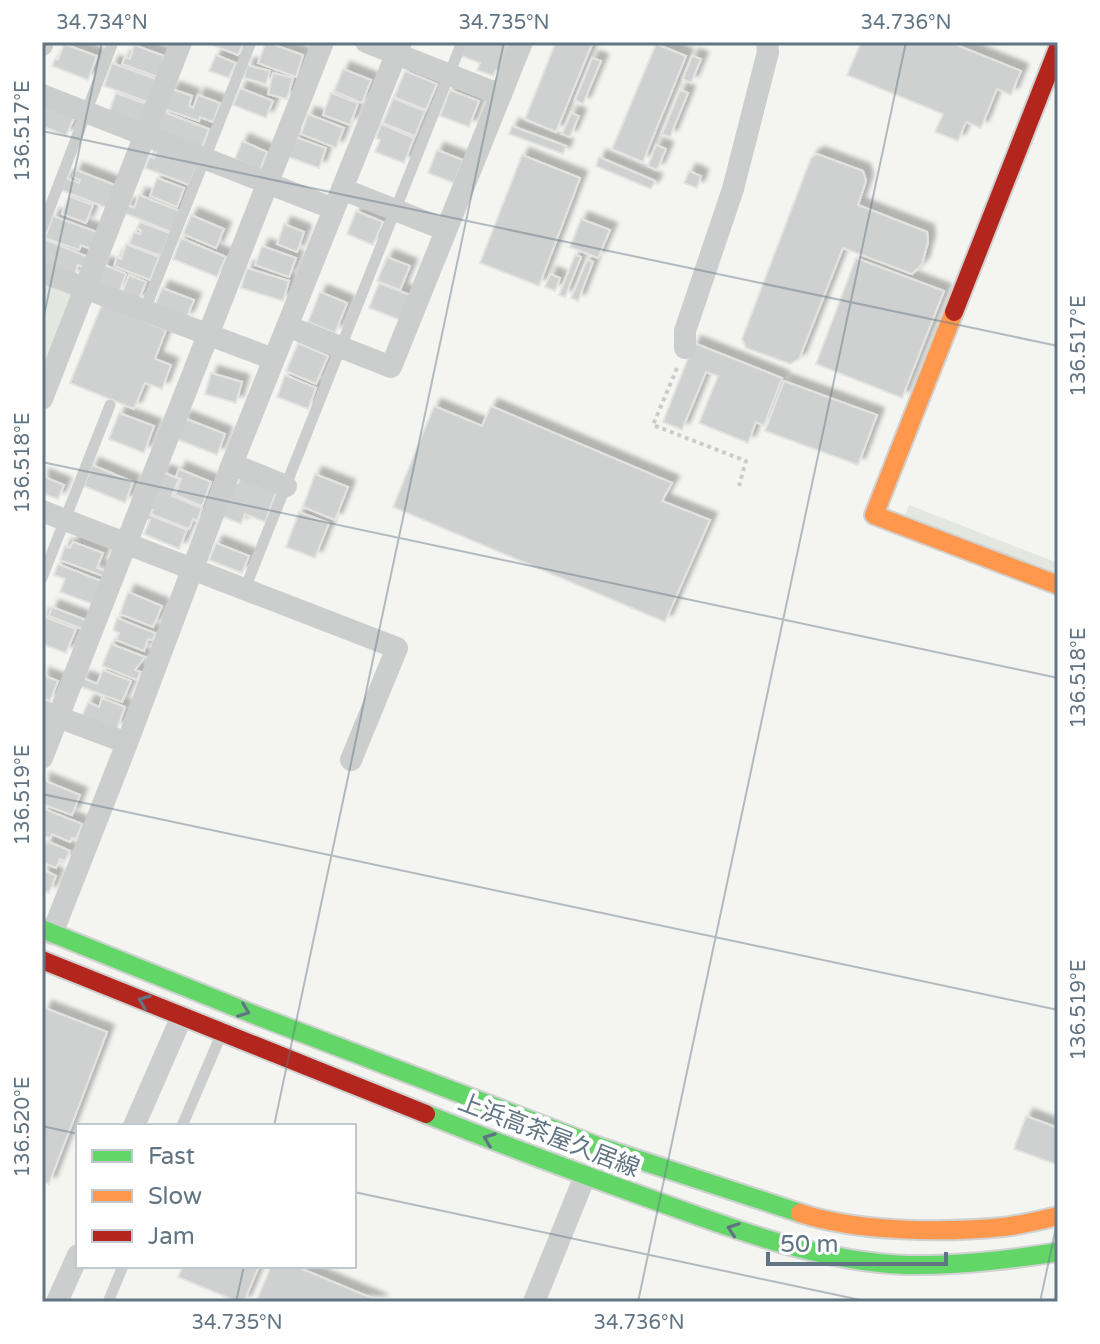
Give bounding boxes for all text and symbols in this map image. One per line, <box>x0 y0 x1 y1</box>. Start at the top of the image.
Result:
text: 34.734°N <box>56 11 148 35</box>
text: 34.735°N <box>458 11 550 35</box>
text: 34.736°N <box>860 11 952 35</box>
text: 136.517°E <box>11 80 35 182</box>
text: 136.517°E <box>1067 295 1091 397</box>
text: 136.518°E <box>11 413 35 513</box>
text: 136.518°E <box>1067 628 1091 728</box>
text: 136.519°E <box>11 745 35 845</box>
text: 136.519°E <box>1067 960 1091 1060</box>
one-way arrow <box>138 994 152 1011</box>
one-way arrow <box>236 1001 250 1018</box>
text: 136.520°E <box>11 1077 35 1177</box>
street label: 上浜高茶屋久居線 <box>454 1088 644 1183</box>
legend <box>76 1124 356 1268</box>
one-way arrow <box>483 1132 497 1149</box>
text: Fast <box>148 1142 195 1171</box>
text: Slow <box>148 1182 202 1211</box>
scale bar <box>768 1216 946 1266</box>
text: Jam <box>148 1222 195 1251</box>
one-way arrow <box>727 1223 741 1239</box>
text: 50 m <box>780 1230 838 1259</box>
text: 34.735°N <box>191 1311 283 1335</box>
text: 34.736°N <box>593 1311 685 1335</box>

